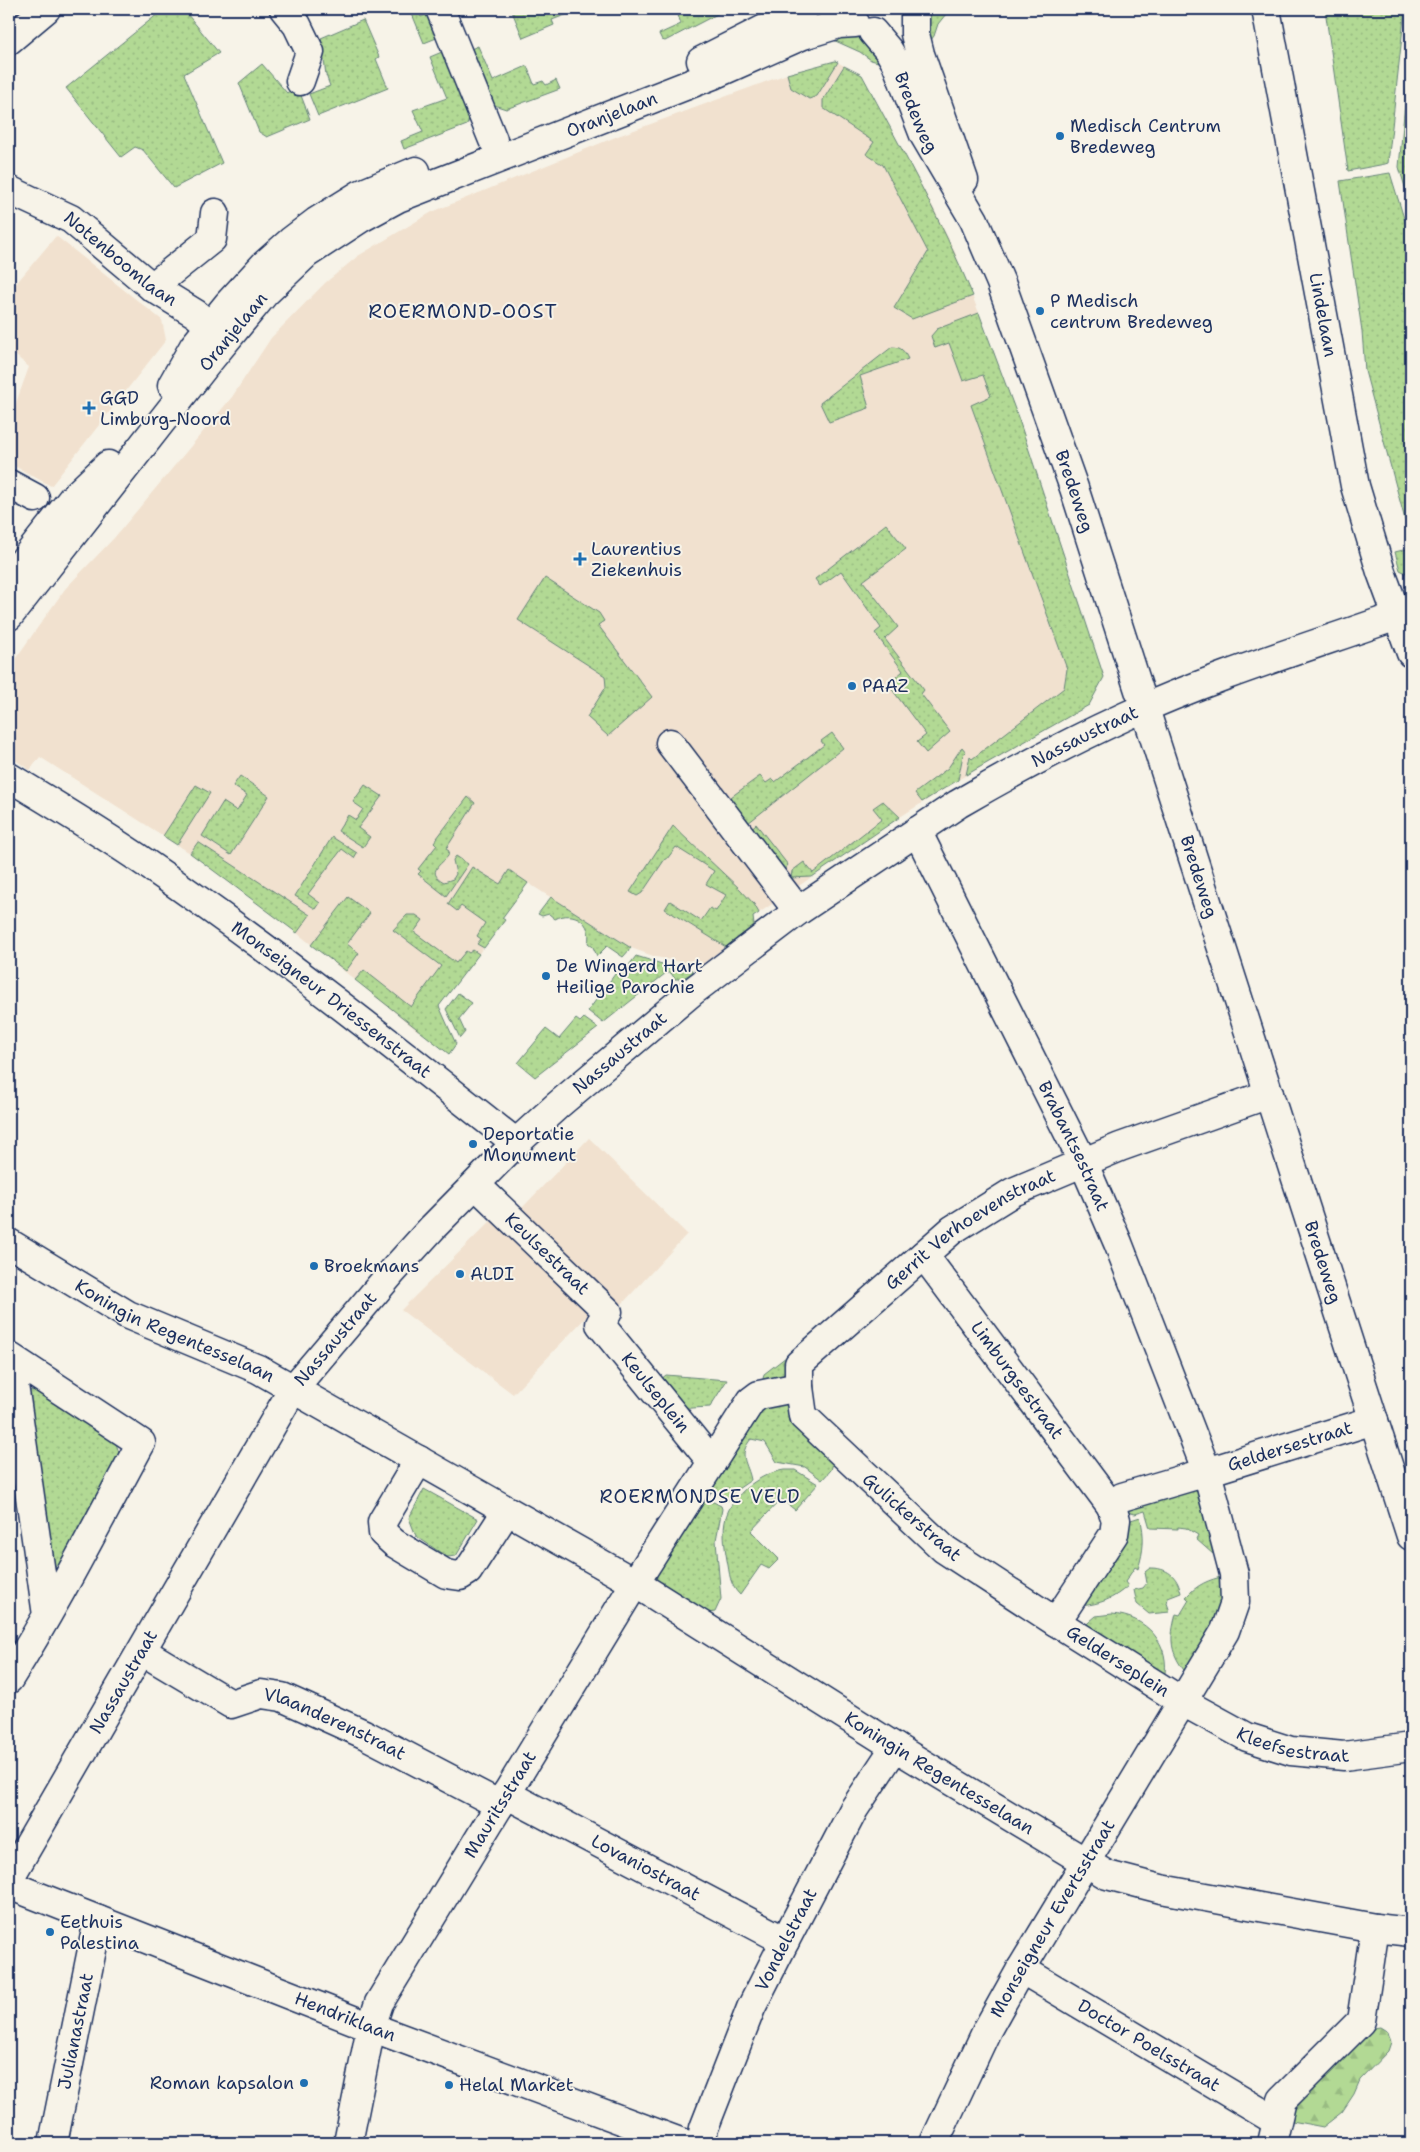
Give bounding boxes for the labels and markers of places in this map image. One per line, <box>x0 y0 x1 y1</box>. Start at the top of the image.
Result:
place label: Medisch Centrum Bredeweg <box>1070 114 1221 159</box>
marker: Medisch Centrum Bredeweg <box>1054 130 1066 142</box>
place label: P Medisch centrum Bredeweg <box>1050 289 1213 334</box>
marker: P Medisch centrum Bredeweg <box>1034 305 1046 317</box>
place label: GGD Limburg-Noord <box>100 386 231 431</box>
marker: GGD Limburg-Noord <box>82 401 96 415</box>
place label: Laurentius Ziekenhuis <box>591 537 682 582</box>
marker: Laurentius Ziekenhuis <box>573 552 587 566</box>
place label: PAAZ <box>862 674 909 698</box>
marker: PAAZ <box>846 680 858 692</box>
place label: De Wingerd Hart Heilige Parochie <box>556 954 703 999</box>
marker: De Wingerd Hart Heilige Parochie <box>540 970 552 982</box>
place label: Deportatie Monument <box>483 1122 577 1167</box>
marker: Deportatie Monument <box>467 1138 479 1150</box>
place label: Broekmans <box>324 1254 419 1278</box>
marker: Broekmans <box>308 1260 320 1272</box>
place label: ALDI <box>470 1262 514 1286</box>
marker: ALDI <box>454 1268 466 1280</box>
place label: Eethuis Palestina <box>60 1910 139 1955</box>
marker: Eethuis Palestina <box>44 1926 56 1938</box>
place label: Roman kapsalon <box>150 2071 294 2095</box>
place label: Helal Market <box>459 2073 574 2097</box>
marker: Roman kapsalon <box>298 2077 310 2089</box>
marker: Helal Market <box>443 2079 455 2091</box>

